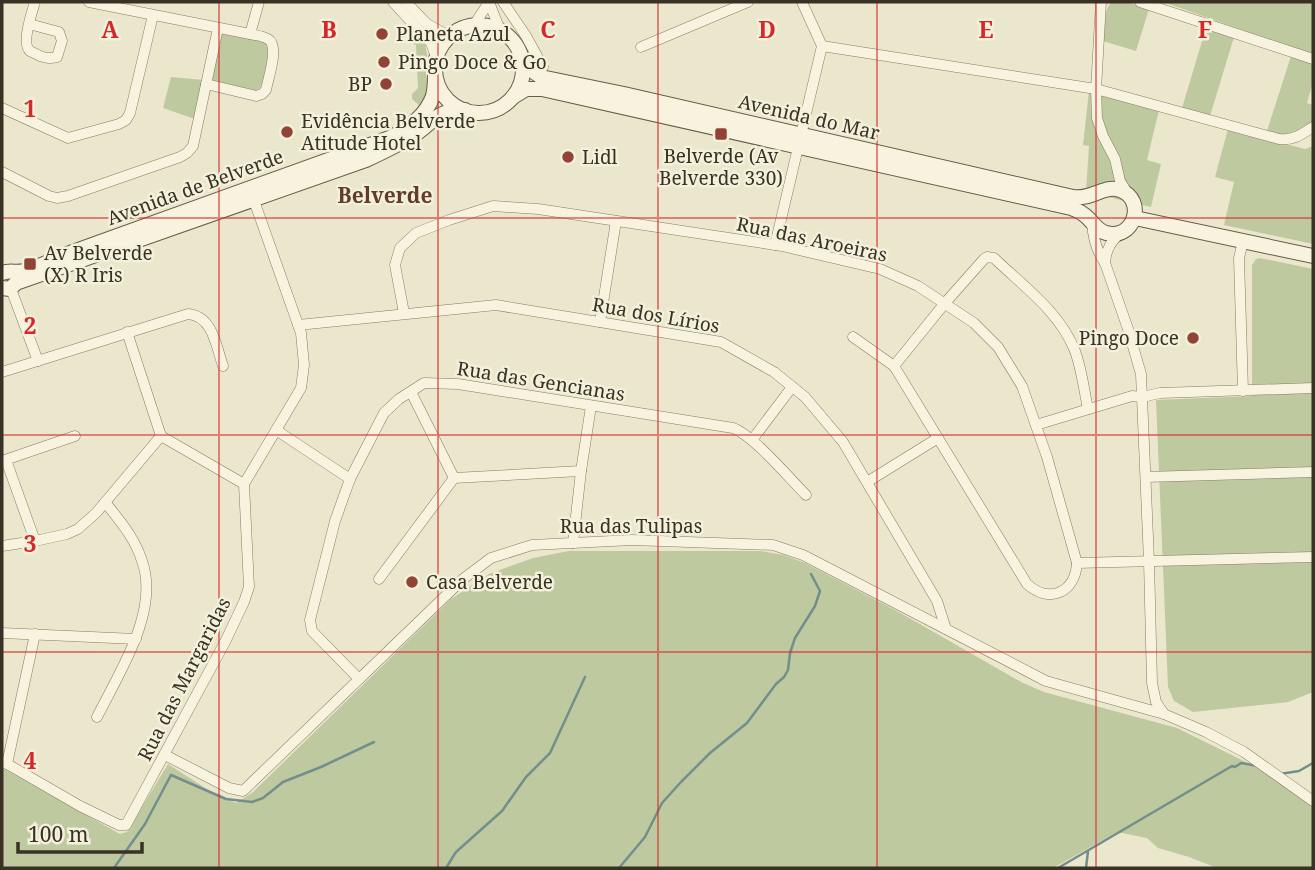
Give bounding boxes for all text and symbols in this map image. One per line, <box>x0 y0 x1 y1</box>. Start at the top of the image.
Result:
text: A <box>101 13 119 45</box>
text: B <box>321 13 337 45</box>
text: C <box>540 13 556 45</box>
text: D <box>758 13 776 45</box>
text: E <box>978 13 994 45</box>
text: F <box>1198 13 1212 45</box>
place label: Planeta Azul <box>396 21 510 47</box>
marker: Planeta Azul <box>374 26 390 42</box>
place label: Pingo Doce & Go <box>398 49 547 75</box>
marker: Pingo Doce & Go <box>376 54 392 70</box>
place label: BP <box>348 71 372 97</box>
marker: BP <box>378 76 394 92</box>
street label: Avenida do Mar <box>736 88 882 146</box>
text: 1 <box>24 92 37 124</box>
place label: Evidência Belverde Atitude Hotel <box>301 108 476 156</box>
marker: Evidência Belverde Atitude Hotel <box>279 124 295 140</box>
marker: Belverde (Av Belverde 330) <box>713 126 729 142</box>
street label: Avenida de Belverde <box>103 143 287 231</box>
place label: Belverde (Av Belverde 330) <box>659 143 783 191</box>
place label: Lidl <box>582 144 618 170</box>
marker: Lidl <box>560 149 576 165</box>
district label: Belverde <box>338 181 432 209</box>
street label: Rua das Aroeiras <box>734 210 890 268</box>
place label: Av Belverde (X) R Iris <box>44 240 153 288</box>
marker: Av Belverde (X) R Iris <box>22 256 38 272</box>
street label: Rua dos Lírios <box>590 291 722 339</box>
text: 2 <box>24 309 37 341</box>
place label: Pingo Doce <box>1079 325 1179 351</box>
marker: Pingo Doce <box>1185 330 1201 346</box>
street label: Rua das Gencianas <box>455 355 627 407</box>
street label: Rua das Tulipas <box>560 513 702 539</box>
text: 3 <box>24 527 37 559</box>
place label: Casa Belverde <box>426 569 553 595</box>
marker: Casa Belverde <box>404 574 420 590</box>
street label: Rua das Margaridas <box>131 593 237 765</box>
text: 4 <box>24 744 37 776</box>
scale bar <box>18 810 142 854</box>
text: 100 m <box>28 820 89 848</box>

